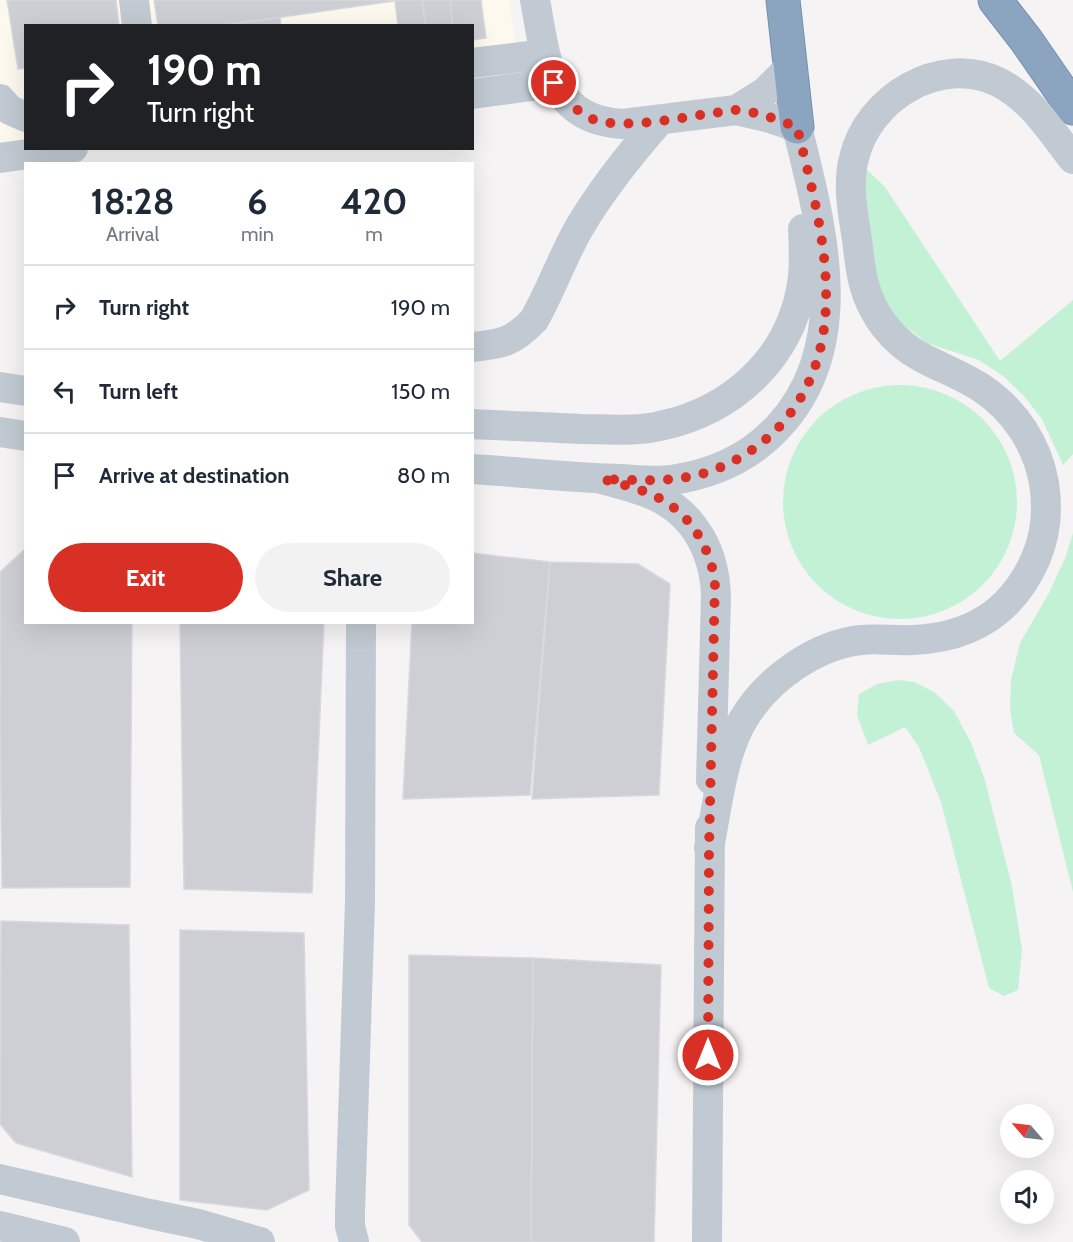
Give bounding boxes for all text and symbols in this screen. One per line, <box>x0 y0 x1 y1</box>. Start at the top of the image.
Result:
text: 190 m <box>147 44 262 96</box>
icon: right <box>48 48 126 126</box>
pin <box>528 57 579 108</box>
icon: arrive <box>537 66 570 99</box>
text: Turn right <box>147 96 254 129</box>
text: 18:28 <box>91 179 174 223</box>
text: 6 <box>247 179 268 223</box>
text: 420 <box>341 179 407 223</box>
text: Arrival <box>106 222 159 246</box>
text: min <box>241 222 274 246</box>
text: m <box>365 222 383 246</box>
icon: right <box>48 291 81 324</box>
text: Turn right <box>99 294 189 321</box>
text: 190 m <box>391 294 450 321</box>
icon: left <box>48 375 81 408</box>
text: Turn left <box>99 378 178 405</box>
text: 150 m <box>391 378 450 405</box>
icon: arrive <box>48 459 81 492</box>
text: Arrive at destination <box>99 462 289 489</box>
text: 80 m <box>397 462 450 489</box>
button: Exit <box>48 543 243 612</box>
button: Share <box>255 543 450 612</box>
position arrow <box>676 1023 740 1087</box>
north arrow <box>1000 1104 1054 1158</box>
map controls <box>1000 1104 1054 1224</box>
button: sound <box>1000 1170 1054 1224</box>

